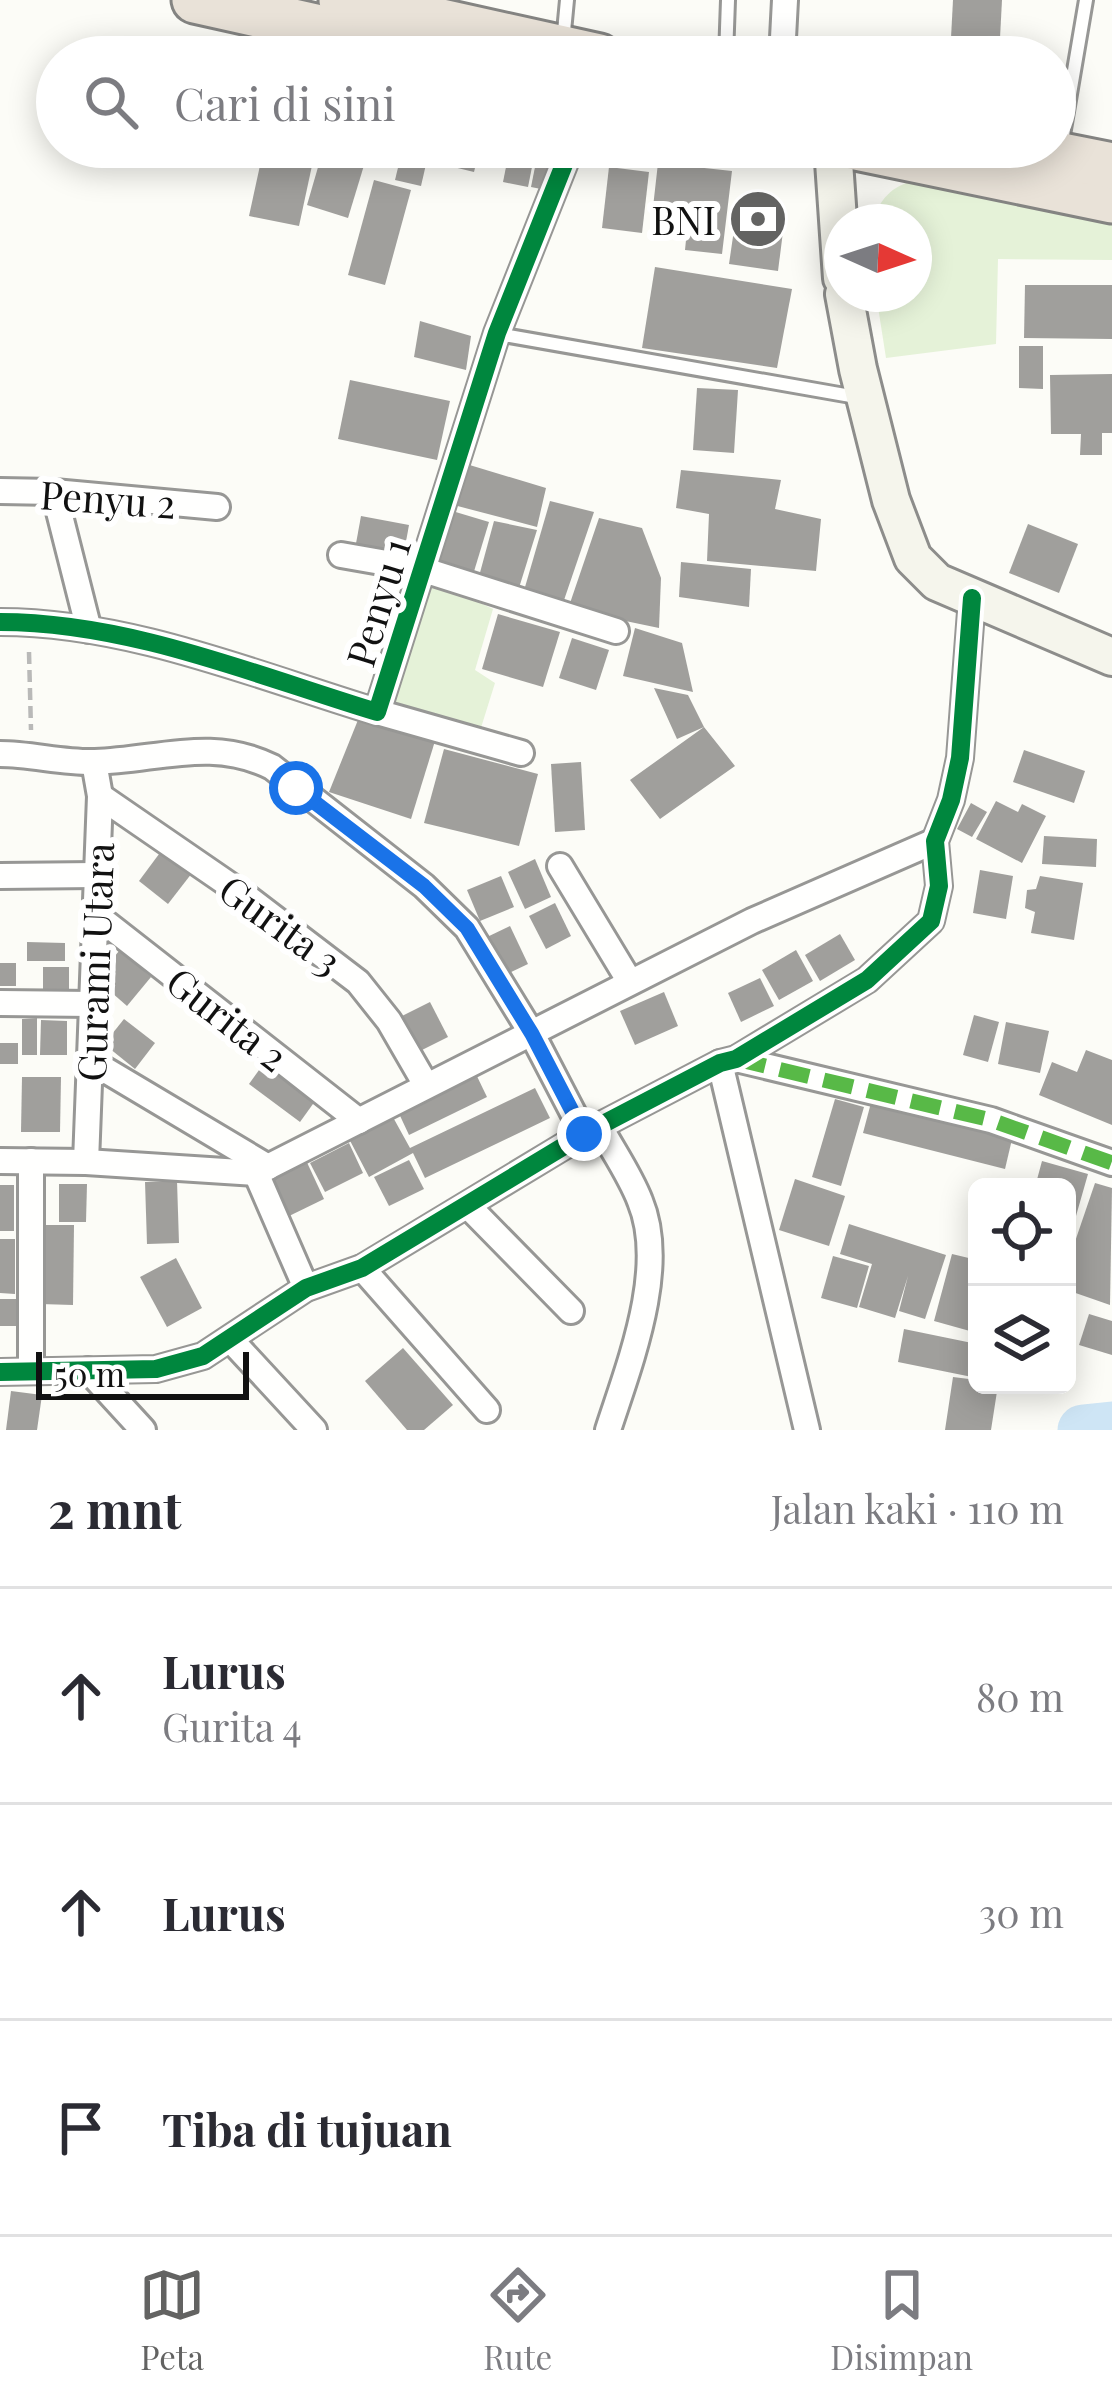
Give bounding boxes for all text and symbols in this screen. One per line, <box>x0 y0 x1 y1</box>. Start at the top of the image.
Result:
search box <box>36 36 1076 168</box>
icon: search <box>78 69 144 135</box>
text: Cari di sini <box>174 72 396 132</box>
bank icon: BNI <box>727 188 789 250</box>
place label: BNI <box>651 193 716 245</box>
north arrow <box>824 204 932 312</box>
street label: Penyu 2 <box>38 467 178 529</box>
street label: Penyu 1 <box>333 532 421 672</box>
route start <box>269 761 323 815</box>
street label: Gurami Utara <box>64 841 124 1082</box>
street label: Gurita 3 <box>210 862 352 986</box>
street label: Gurita 2 <box>157 954 299 1082</box>
route end <box>557 1107 611 1161</box>
map controls <box>968 1178 1076 1394</box>
button: locate <box>968 1178 1076 1286</box>
button: layers <box>968 1286 1076 1394</box>
scale bar <box>36 1346 249 1399</box>
text: 50 m <box>54 1351 125 1395</box>
text: 2 mnt <box>48 1474 181 1542</box>
text: Jalan kaki · 110 m <box>771 1482 1064 1534</box>
text: Lurus <box>162 1640 286 1700</box>
icon: ahead <box>48 1663 114 1729</box>
text: 80 m <box>976 1670 1064 1722</box>
text: Gurita 4 <box>162 1700 302 1752</box>
icon: ahead <box>48 1879 114 1945</box>
text: Lurus <box>162 1882 286 1942</box>
text: 30 m <box>979 1886 1064 1938</box>
icon: arrive <box>48 2095 114 2161</box>
text: Tiba di tujuan <box>162 2098 452 2158</box>
tab: Peta <box>139 2262 205 2378</box>
tab: Rute <box>483 2262 552 2378</box>
tab: Disimpan <box>830 2262 973 2378</box>

